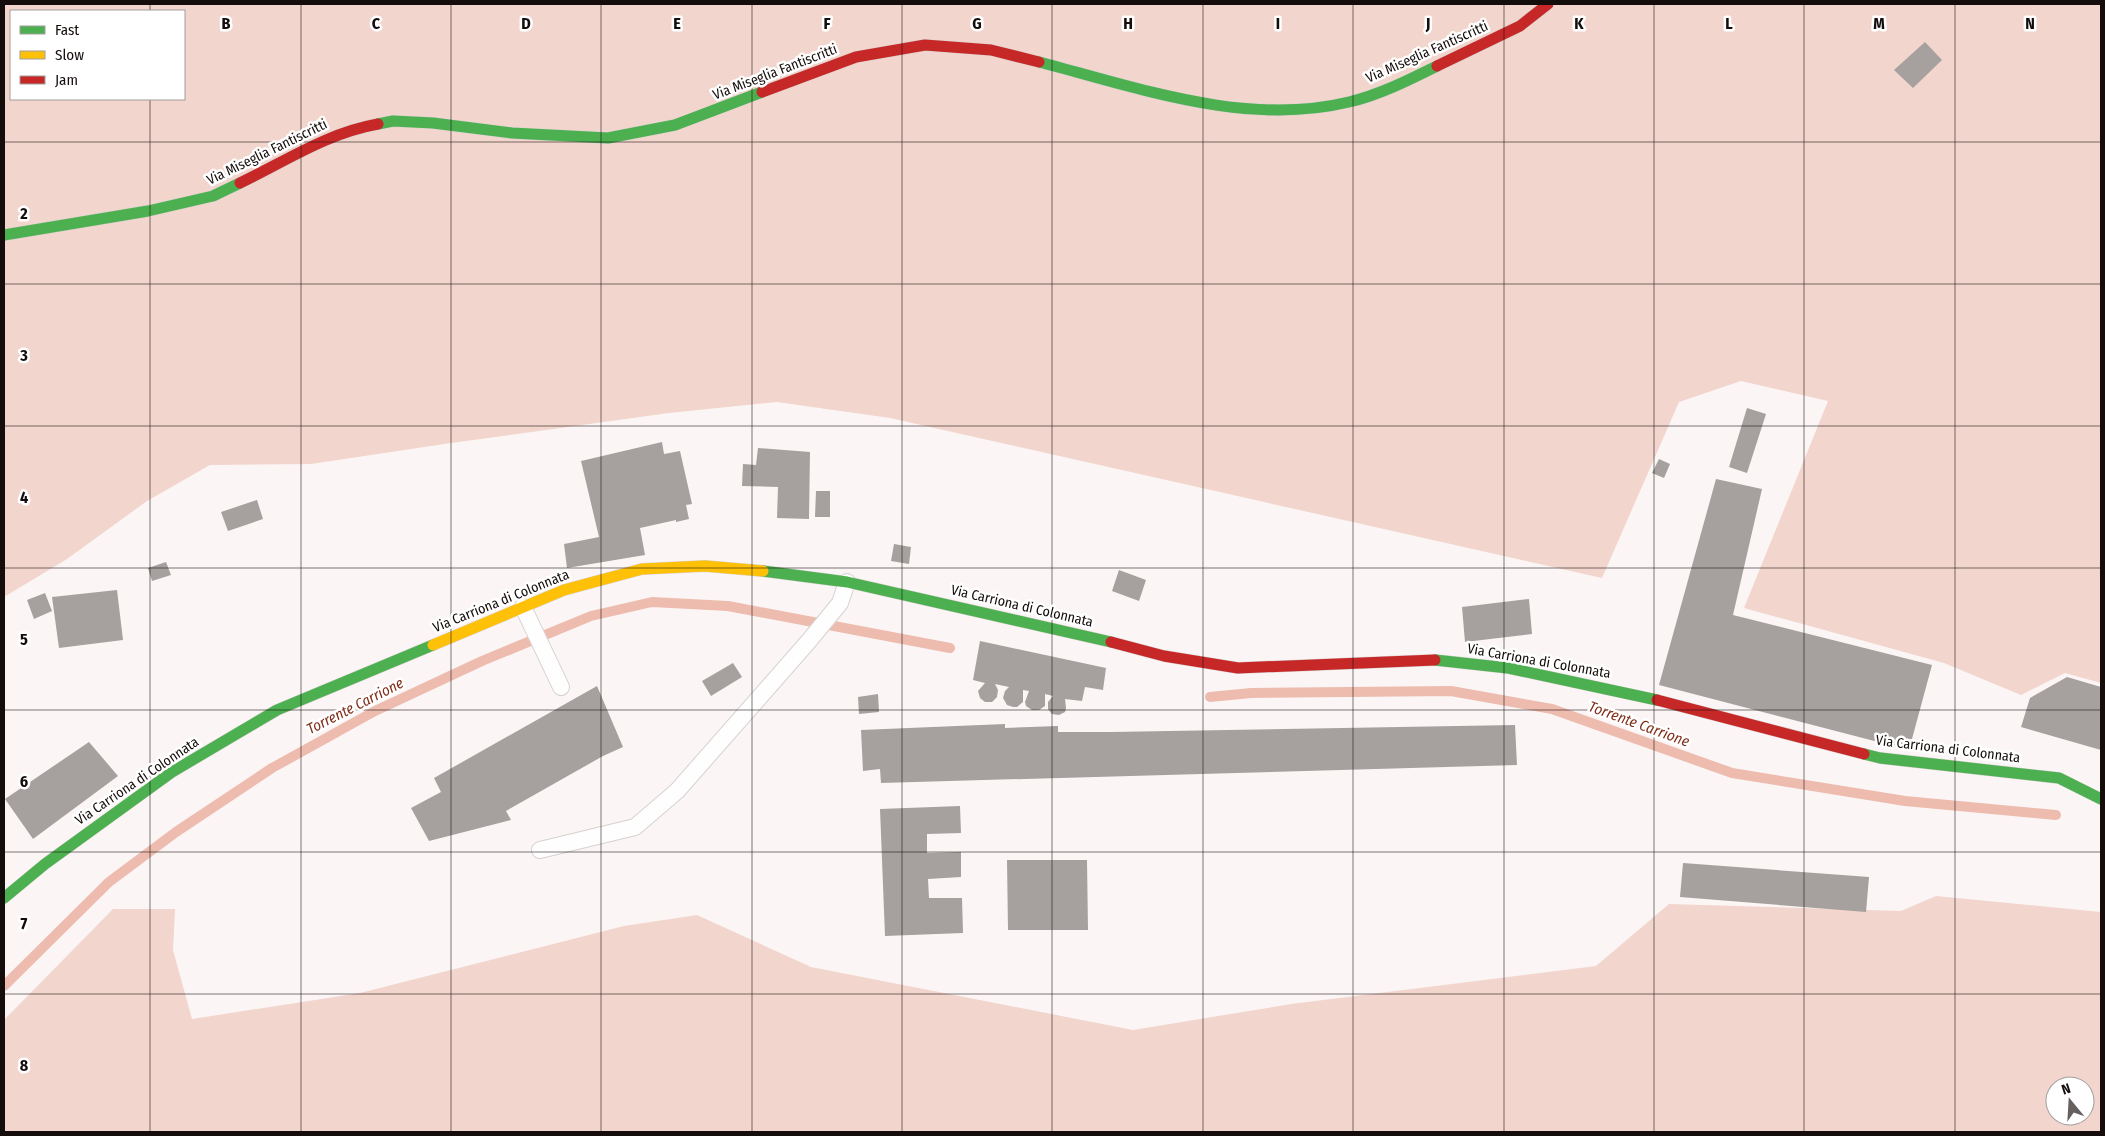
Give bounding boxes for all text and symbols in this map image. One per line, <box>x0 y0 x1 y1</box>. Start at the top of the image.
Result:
legend <box>10 10 185 100</box>
text: B <box>222 14 231 33</box>
text: C <box>372 14 381 33</box>
text: D <box>521 14 531 33</box>
text: E <box>673 14 681 33</box>
text: F <box>823 14 831 33</box>
text: G <box>972 14 982 33</box>
text: H <box>1123 14 1133 33</box>
text: I <box>1276 14 1280 33</box>
text: J <box>1425 14 1430 33</box>
text: K <box>1574 14 1584 33</box>
text: L <box>1725 14 1733 33</box>
text: M <box>1873 14 1885 33</box>
text: N <box>2025 14 2035 33</box>
street label: Via Miseglia Fantiscritti <box>1363 17 1491 87</box>
text: Fast <box>55 21 79 39</box>
street label: Via Miseglia Fantiscritti <box>710 40 840 104</box>
text: Slow <box>55 46 84 64</box>
text: Jam <box>55 71 78 89</box>
street label: Via Miseglia Fantiscritti <box>204 115 330 189</box>
text: 2 <box>19 204 28 223</box>
text: 3 <box>19 346 28 365</box>
text: 4 <box>20 488 28 507</box>
street label: Via Carriona di Colonnata <box>430 566 572 636</box>
street label: Via Carriona di Colonnata <box>949 581 1095 631</box>
text: 5 <box>20 630 28 649</box>
street label: Via Carriona di Colonnata <box>1466 640 1612 682</box>
water label: Torrente Carrione <box>304 674 406 738</box>
water label: Torrente Carrione <box>1586 697 1692 751</box>
street label: Via Carriona di Colonnata <box>1875 732 2021 766</box>
street label: Via Carriona di Colonnata <box>72 733 202 829</box>
text: 6 <box>20 772 28 791</box>
text: 7 <box>21 914 28 933</box>
text: 8 <box>20 1056 29 1075</box>
north arrow <box>2045 1076 2095 1126</box>
text: N <box>2060 1080 2073 1098</box>

